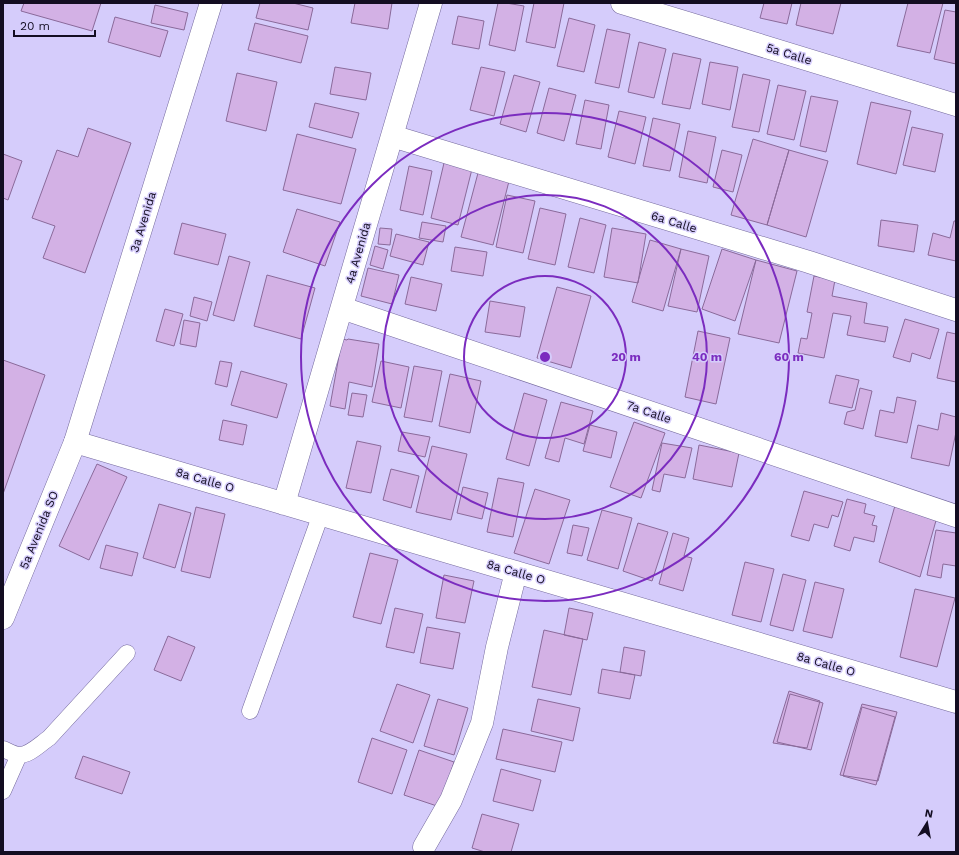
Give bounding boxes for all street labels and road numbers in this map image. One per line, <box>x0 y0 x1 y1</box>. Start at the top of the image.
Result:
street label: 5a Calle <box>765 40 814 68</box>
street label: 3a Avenida <box>127 190 159 254</box>
street label: 6a Calle <box>649 208 699 236</box>
street label: 4a Avenida <box>343 221 373 285</box>
street label: 7a Calle <box>625 398 673 426</box>
street label: 8a Calle O <box>174 465 236 495</box>
street label: 5a Avenida SO <box>17 489 61 571</box>
street label: 8a Calle O <box>485 557 547 587</box>
street label: 8a Calle O <box>795 649 857 679</box>

